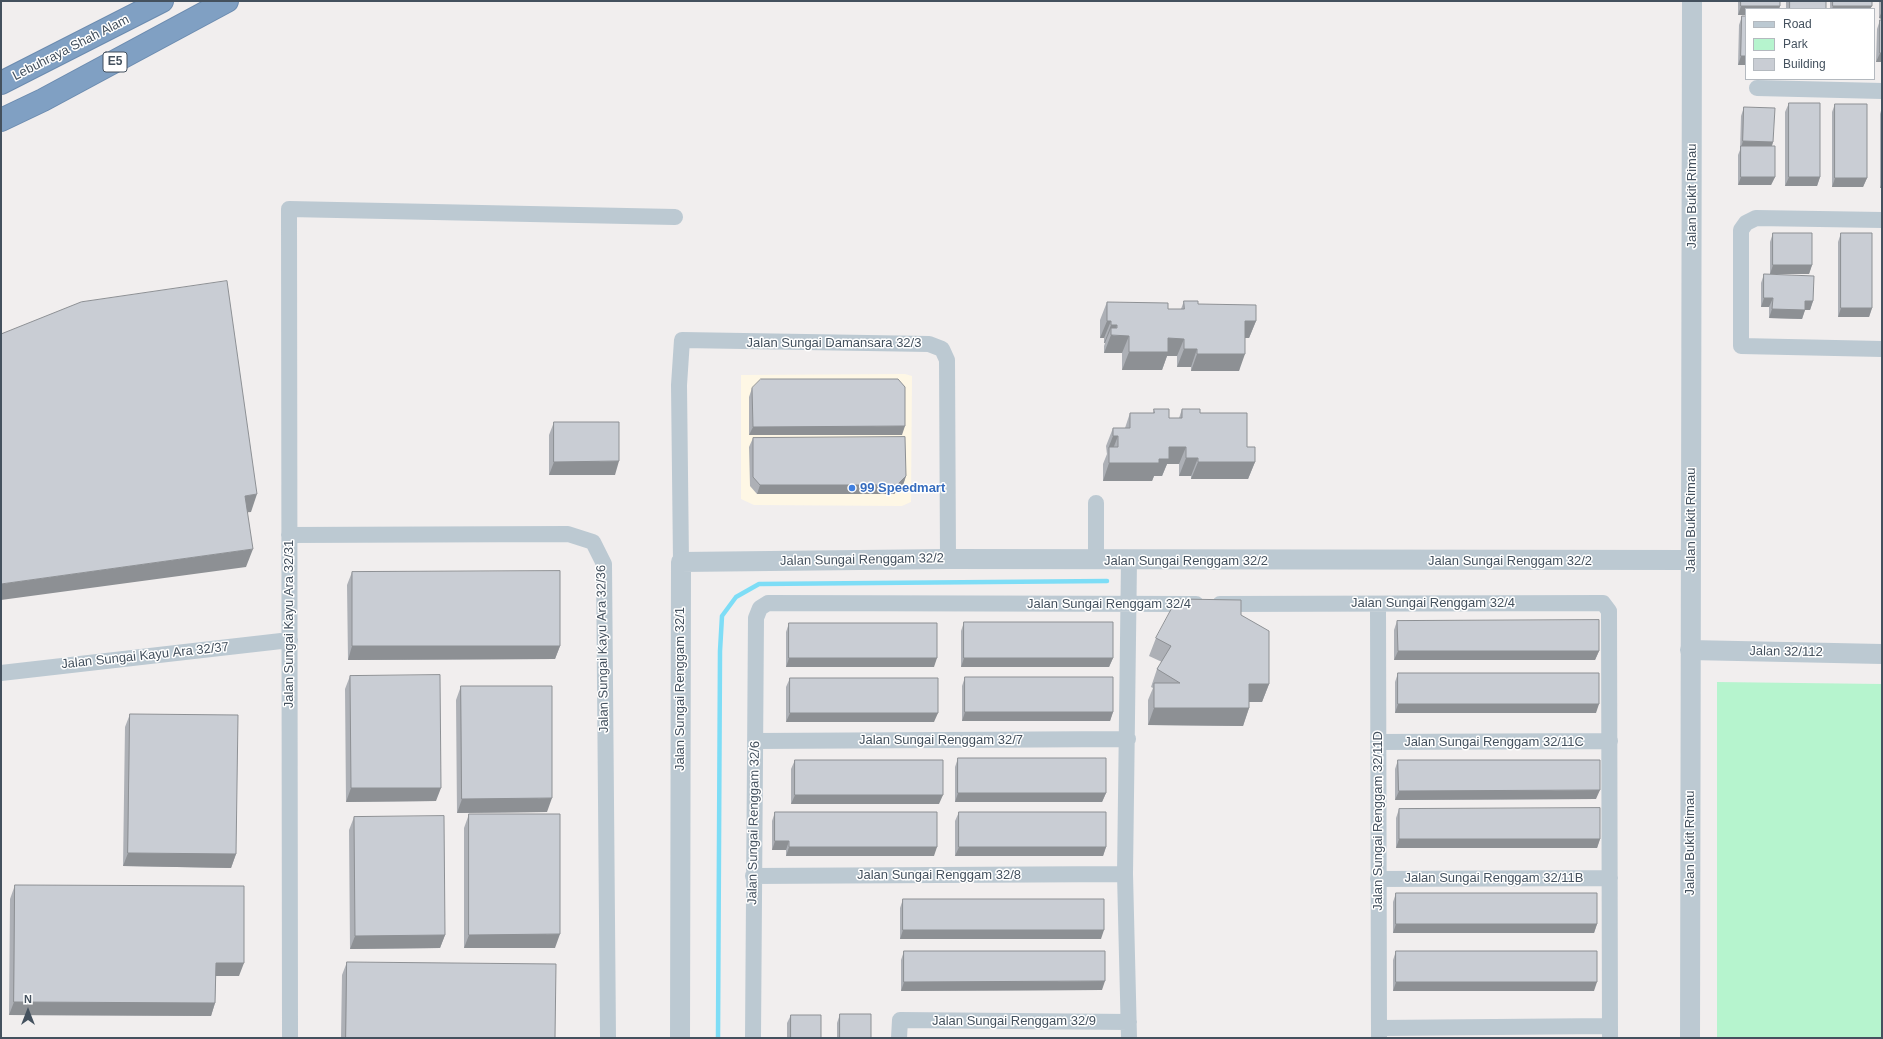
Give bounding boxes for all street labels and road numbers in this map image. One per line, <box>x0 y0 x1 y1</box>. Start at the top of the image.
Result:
street label: Lebuhraya Shah Alam <box>10 12 132 84</box>
road number: E5 <box>103 52 127 72</box>
street label: Jalan Bukit Rimau <box>1684 144 1700 248</box>
street label: Jalan Sungai Damansara 32/3 <box>747 335 921 351</box>
street label: Jalan Bukit Rimau <box>1683 468 1699 572</box>
street label: Jalan Sungai Kayu Ara 32/31 <box>281 540 297 708</box>
street label: Jalan Sungai Renggam 32/2 <box>780 551 944 569</box>
street label: Jalan Sungai Renggam 32/2 <box>1104 553 1268 569</box>
street label: Jalan Sungai Renggam 32/2 <box>1428 553 1592 569</box>
street label: Jalan Sungai Kayu Ara 32/36 <box>594 565 612 733</box>
street label: Jalan Sungai Renggam 32/4 <box>1351 595 1515 611</box>
street label: Jalan Sungai Renggam 32/4 <box>1027 596 1191 612</box>
street label: Jalan Sungai Renggam 32/1 <box>672 607 688 771</box>
street label: Jalan Sungai Kayu Ara 32/37 <box>60 639 230 673</box>
street label: Jalan 32/112 <box>1749 644 1823 660</box>
street label: Jalan Sungai Renggam 32/11D <box>1370 731 1386 911</box>
street label: Jalan Sungai Renggam 32/7 <box>859 732 1023 748</box>
street label: Jalan Sungai Renggam 32/11C <box>1404 734 1584 750</box>
street label: Jalan Sungai Renggam 32/6 <box>745 741 763 905</box>
street label: Jalan Bukit Rimau <box>1682 791 1698 895</box>
street label: Jalan Sungai Renggam 32/8 <box>857 867 1021 883</box>
street label: Jalan Sungai Renggam 32/11B <box>1405 870 1583 886</box>
street label: Jalan Sungai Renggam 32/9 <box>932 1013 1096 1029</box>

